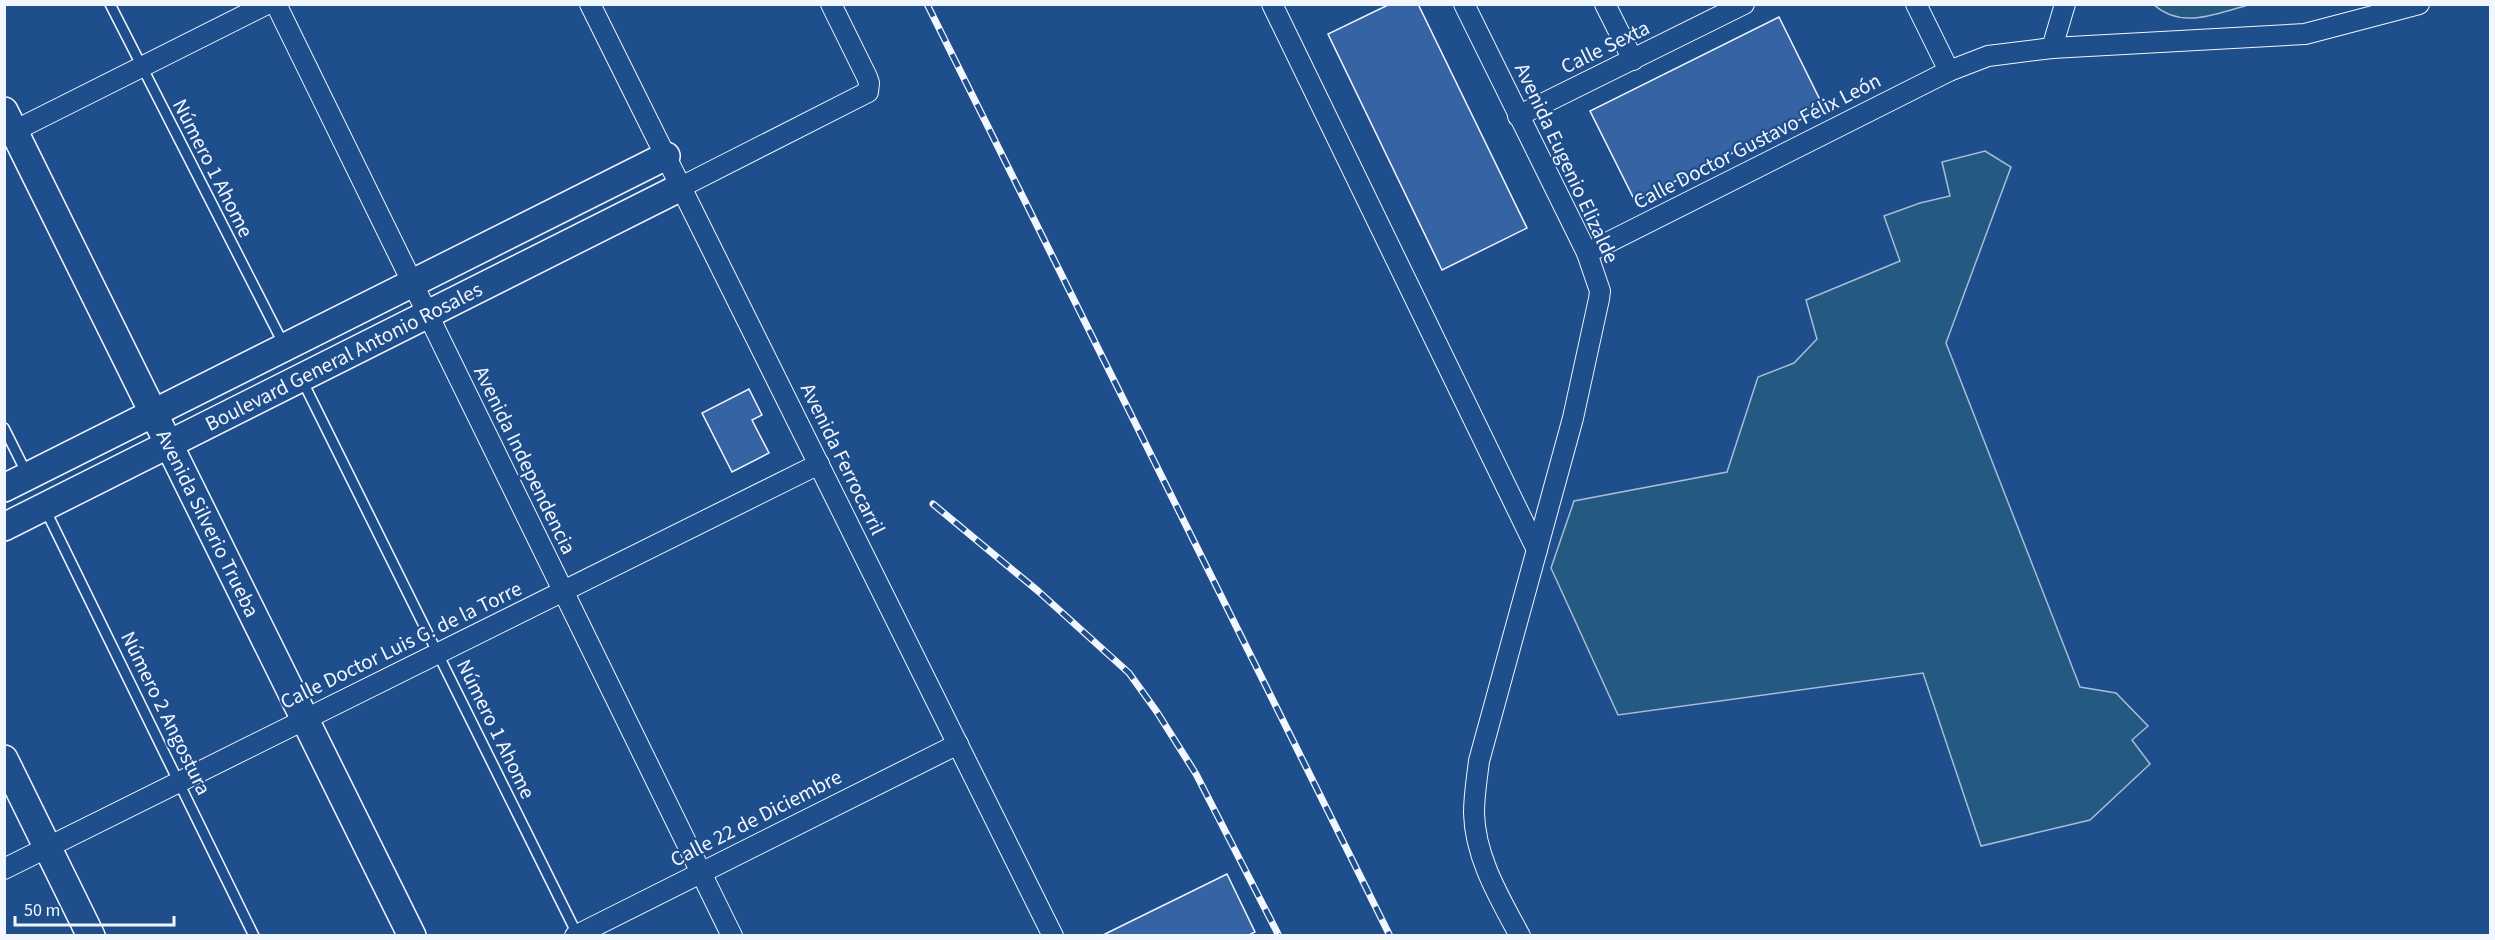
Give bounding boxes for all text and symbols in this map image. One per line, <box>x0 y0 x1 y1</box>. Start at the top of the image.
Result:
street label: Calle Sexta <box>1556 13 1654 81</box>
street label: Avenida Eugenio Elizalde <box>1507 58 1627 268</box>
street label: Calle Doctor Gustavo Félix León <box>1628 65 1886 217</box>
street label: Número 1 Ahome <box>165 93 261 243</box>
street label: Boulevard General Antonio Rosales <box>200 274 488 439</box>
street label: Avenida Independencia <box>466 361 584 559</box>
street label: Avenida Ferrocarril <box>793 378 893 540</box>
street label: Avenida Silverio Trueba <box>149 424 267 622</box>
street label: Calle Doctor Luis G. de la Torre <box>275 573 527 717</box>
street label: Número 2 Angostura <box>113 626 219 800</box>
street label: Número 1 Ahome <box>449 654 543 804</box>
street label: Calle 22 de Diciembre <box>665 762 847 874</box>
scale bar <box>15 889 174 927</box>
text: 50 m <box>24 898 60 923</box>

